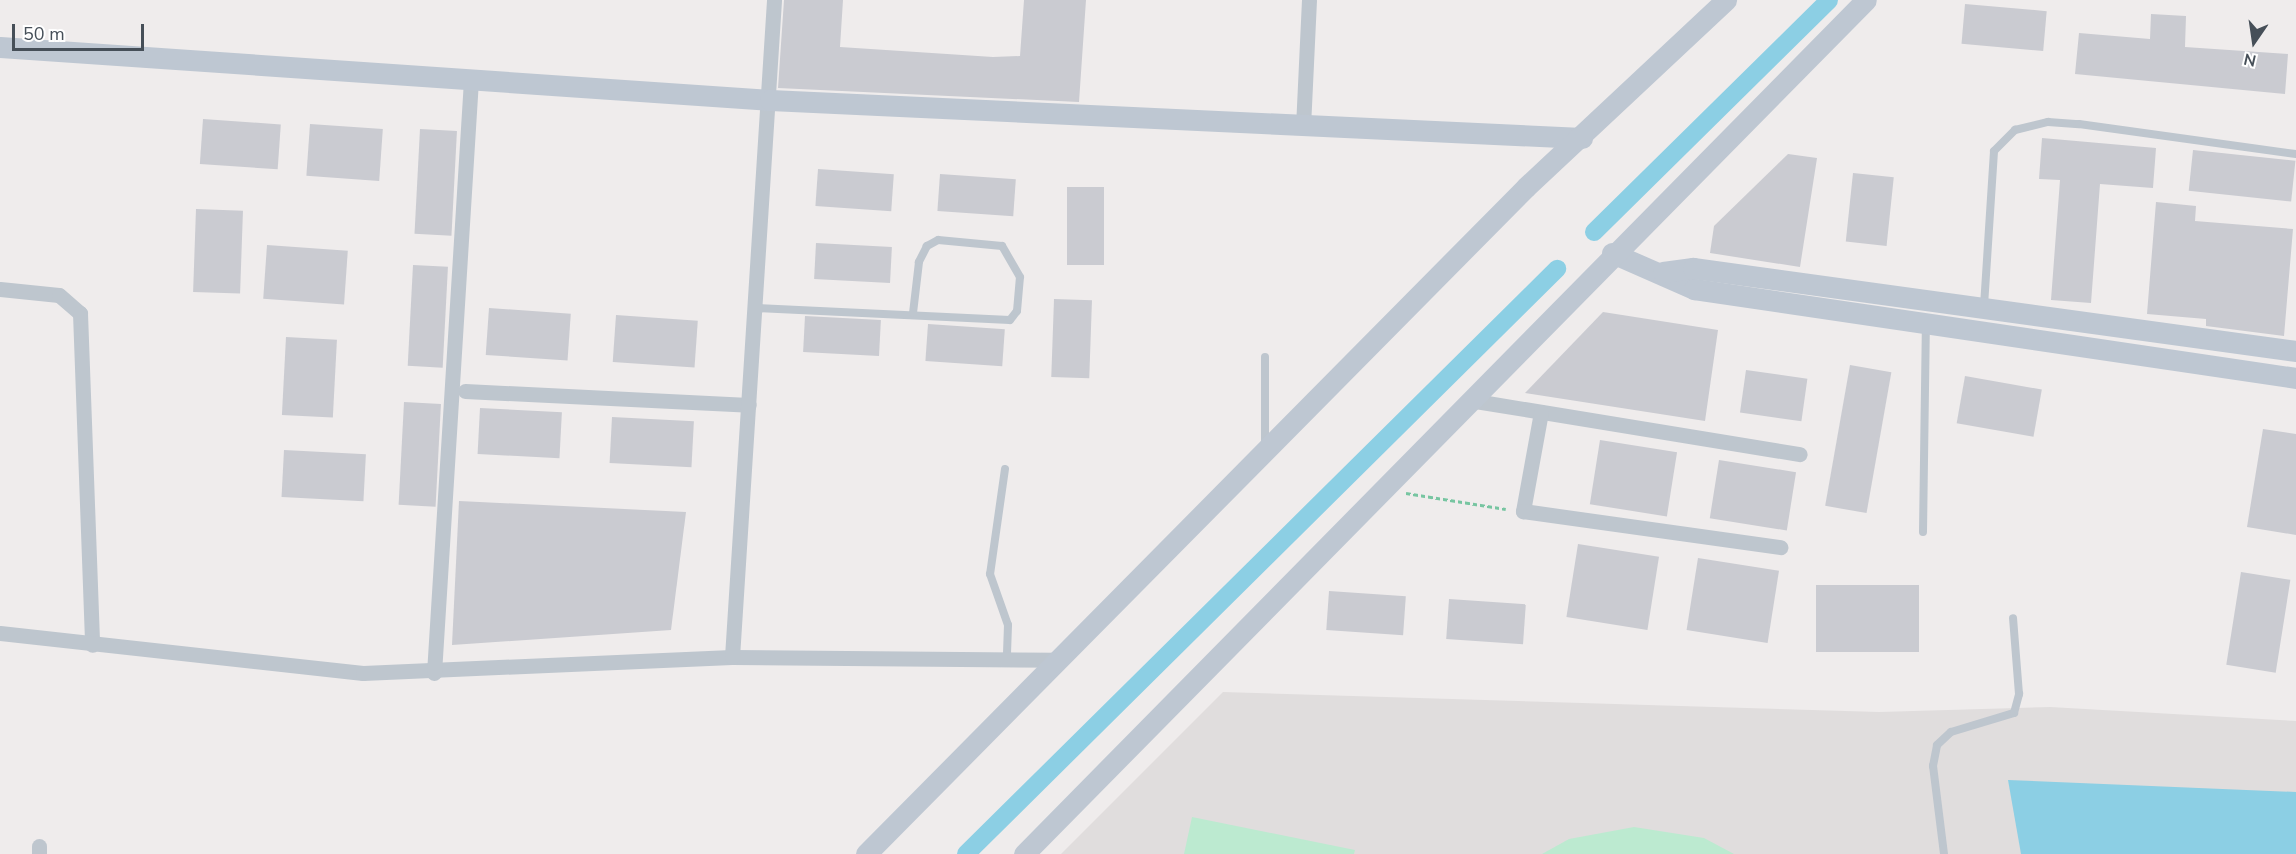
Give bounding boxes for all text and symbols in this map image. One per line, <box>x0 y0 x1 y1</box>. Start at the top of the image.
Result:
scale bar <box>15 12 147 50</box>
north arrow <box>2224 12 2284 72</box>
text: 50 m <box>23 22 65 46</box>
text: N <box>2242 47 2258 72</box>

